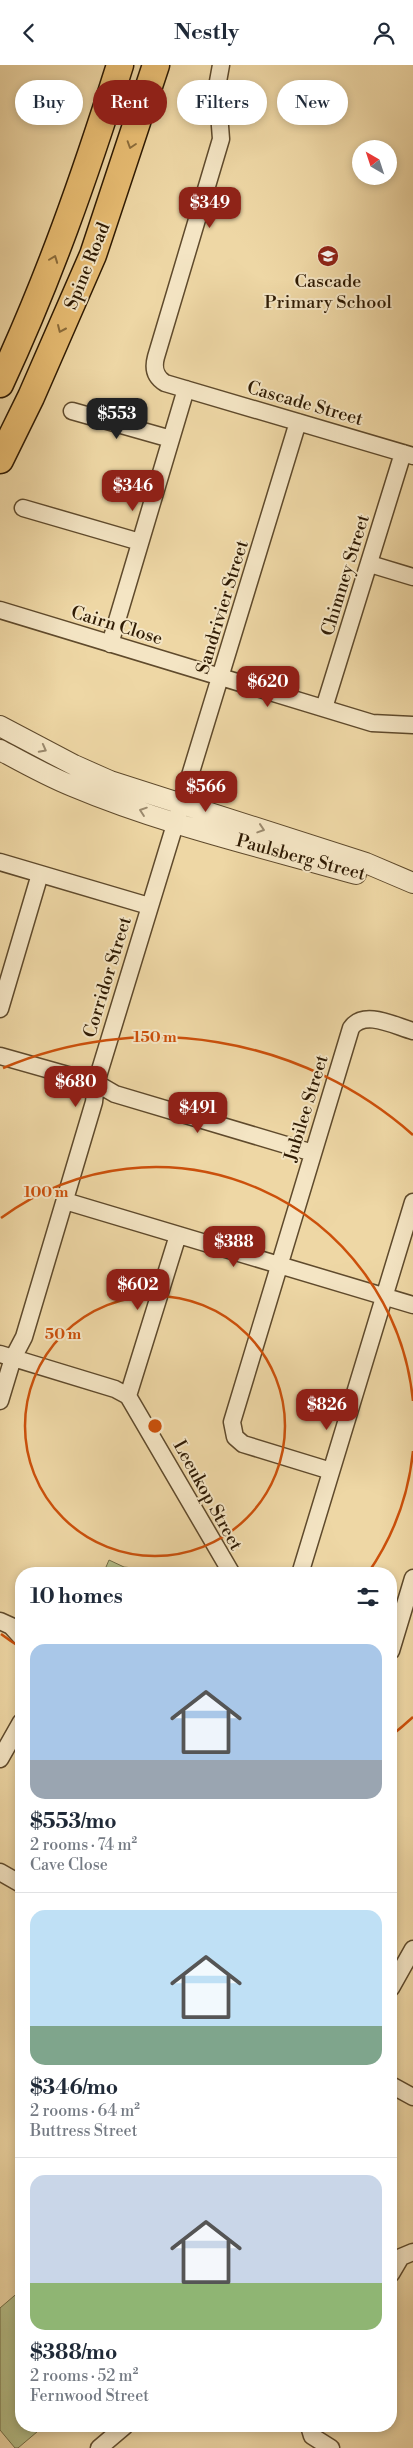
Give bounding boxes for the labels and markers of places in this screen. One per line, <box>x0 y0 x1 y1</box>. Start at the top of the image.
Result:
pin: $349 <box>180 186 240 229</box>
school or university icon: Cascade Primary School <box>316 244 340 268</box>
place label: Cascade Primary School <box>264 270 393 314</box>
pin: $553 <box>87 397 147 440</box>
pin: $346 <box>103 469 163 512</box>
pin: $620 <box>238 665 298 708</box>
pin: $566 <box>176 771 236 813</box>
pin: $680 <box>46 1065 106 1108</box>
pin: $491 <box>168 1091 228 1134</box>
pin: $388 <box>204 1225 264 1268</box>
pin: $602 <box>108 1269 168 1311</box>
pin: $826 <box>297 1389 357 1431</box>
centre of rings <box>146 1417 164 1435</box>

